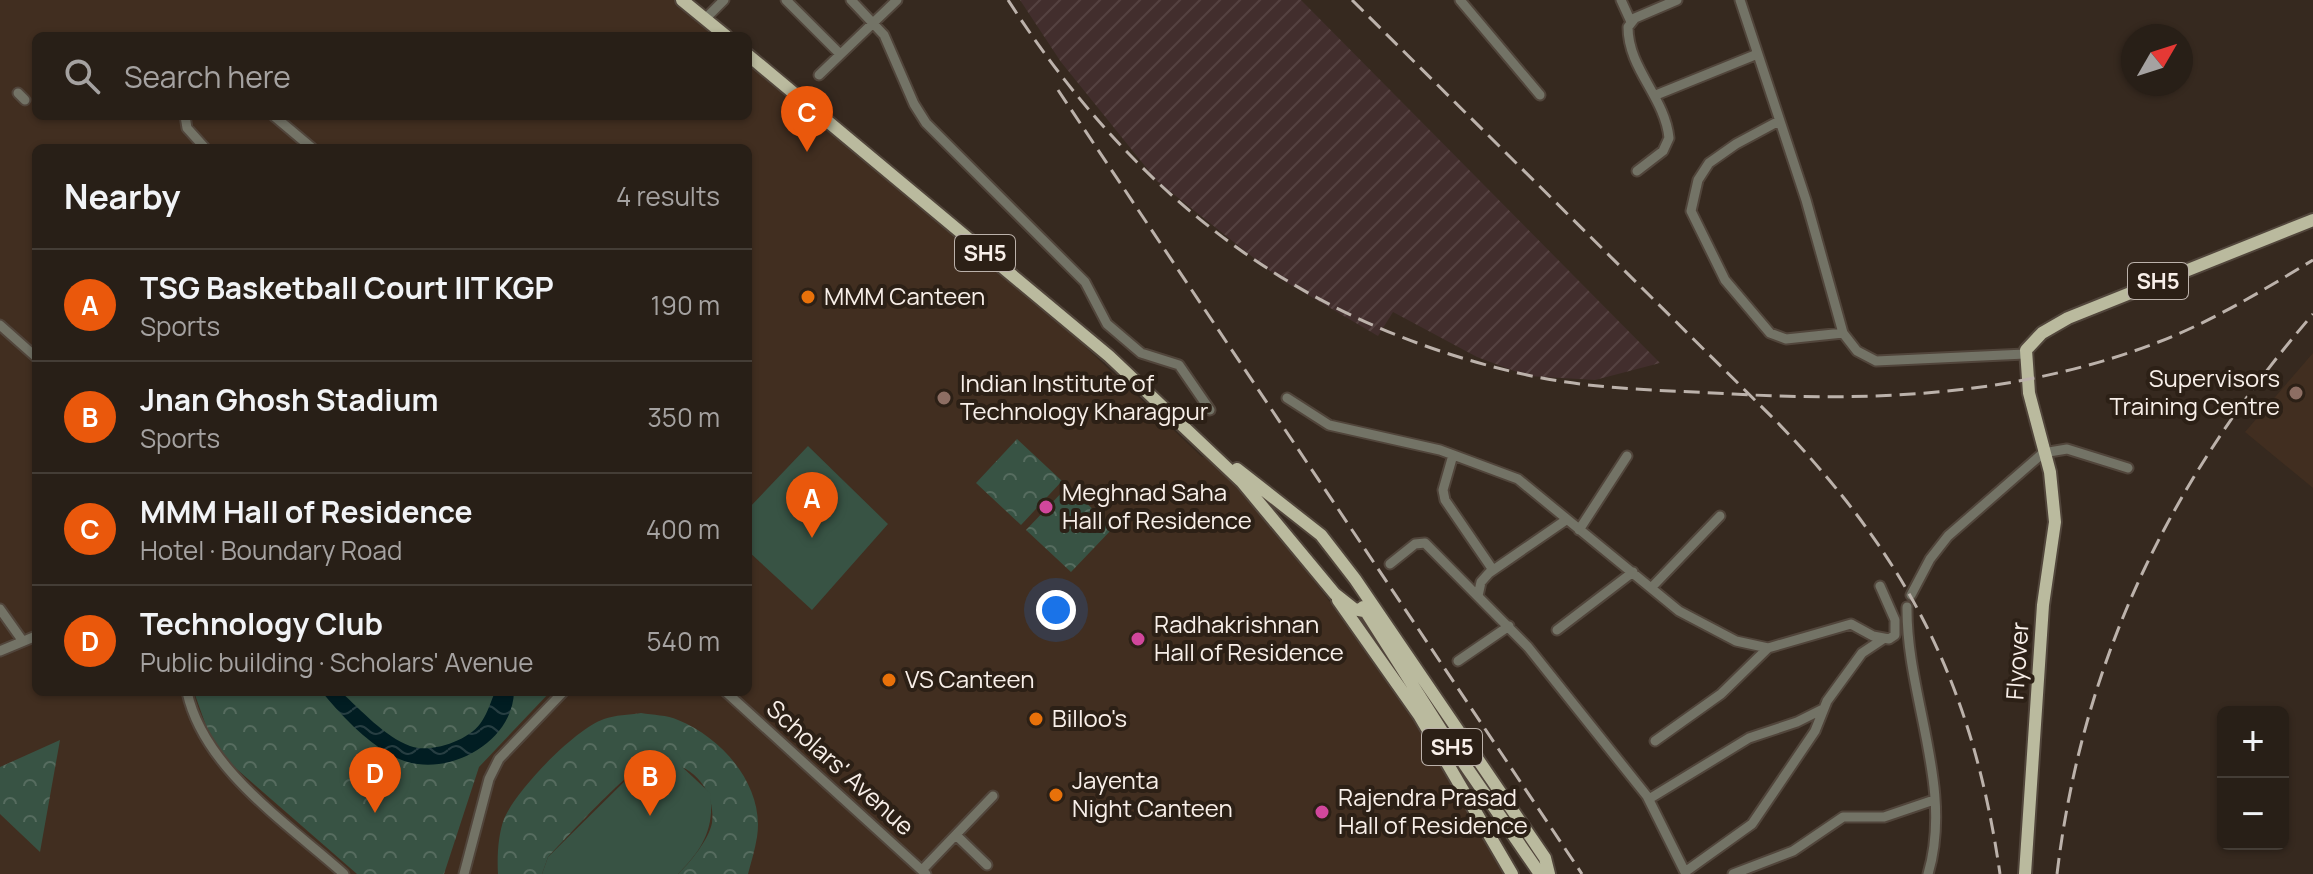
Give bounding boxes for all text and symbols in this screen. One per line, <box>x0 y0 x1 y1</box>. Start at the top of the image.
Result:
north arrow <box>2121 24 2193 96</box>
search box <box>32 32 752 120</box>
icon: search <box>60 54 104 98</box>
text: Search here <box>124 56 291 97</box>
pin: C <box>781 86 833 152</box>
text: Nearby <box>64 173 180 219</box>
text: 4 results <box>616 178 720 214</box>
road number: SH5 <box>955 235 1015 271</box>
road number: SH5 <box>2128 263 2188 299</box>
text: TSG Basketball Court IIT KGP <box>140 267 554 308</box>
place label: MMM Canteen <box>824 279 985 312</box>
text: A <box>81 287 99 323</box>
text: 190 m <box>651 287 720 323</box>
marker: MMM Canteen <box>799 288 817 306</box>
text: Sports <box>140 308 220 344</box>
place label: Supervisors Training Centre <box>2110 361 2280 422</box>
place label: Indian Institute of Technology Kharagpur <box>960 366 1209 427</box>
text: Jnan Ghosh Stadium <box>140 379 438 420</box>
marker: Supervisors Training Centre <box>2287 384 2305 402</box>
marker: Indian Institute of Technology Kharagpur <box>935 389 953 407</box>
text: B <box>82 399 98 435</box>
text: 350 m <box>647 399 720 435</box>
text: Sports <box>140 420 220 456</box>
pin: A <box>786 472 838 538</box>
place label: Meghnad Saha Hall of Residence <box>1062 475 1252 536</box>
text: MMM Hall of Residence <box>140 491 473 532</box>
marker: Meghnad Saha Hall of Residence <box>1037 498 1055 516</box>
text: C <box>80 511 100 547</box>
text: 400 m <box>646 511 720 547</box>
text: Hotel · Boundary Road <box>140 532 402 568</box>
your location <box>1036 590 1076 630</box>
text: Technology Club <box>140 603 383 644</box>
place label: Radhakrishnan Hall of Residence <box>1154 607 1344 668</box>
street label: Flyover <box>1997 621 2036 701</box>
text: D <box>81 623 99 659</box>
text: 540 m <box>647 623 720 659</box>
marker: Radhakrishnan Hall of Residence <box>1129 630 1147 648</box>
text: Public building · Scholars' Avenue <box>140 644 533 680</box>
place label: VS Canteen <box>905 662 1034 695</box>
marker: VS Canteen <box>880 671 898 689</box>
street label: Scholars' Avenue <box>760 692 922 842</box>
place label: Billoo's <box>1052 701 1127 734</box>
map controls <box>2217 706 2289 850</box>
button: + <box>2217 706 2289 778</box>
marker: Billoo's <box>1027 710 1045 728</box>
road number: SH5 <box>1422 729 1482 765</box>
pin: D <box>349 747 401 813</box>
pin: B <box>624 750 676 816</box>
place label: Jayenta Night Canteen <box>1072 763 1233 824</box>
button: − <box>2217 778 2289 850</box>
place label: Rajendra Prasad Hall of Residence <box>1338 780 1528 841</box>
marker: Jayenta Night Canteen <box>1047 786 1065 804</box>
marker: Rajendra Prasad Hall of Residence <box>1313 803 1331 821</box>

